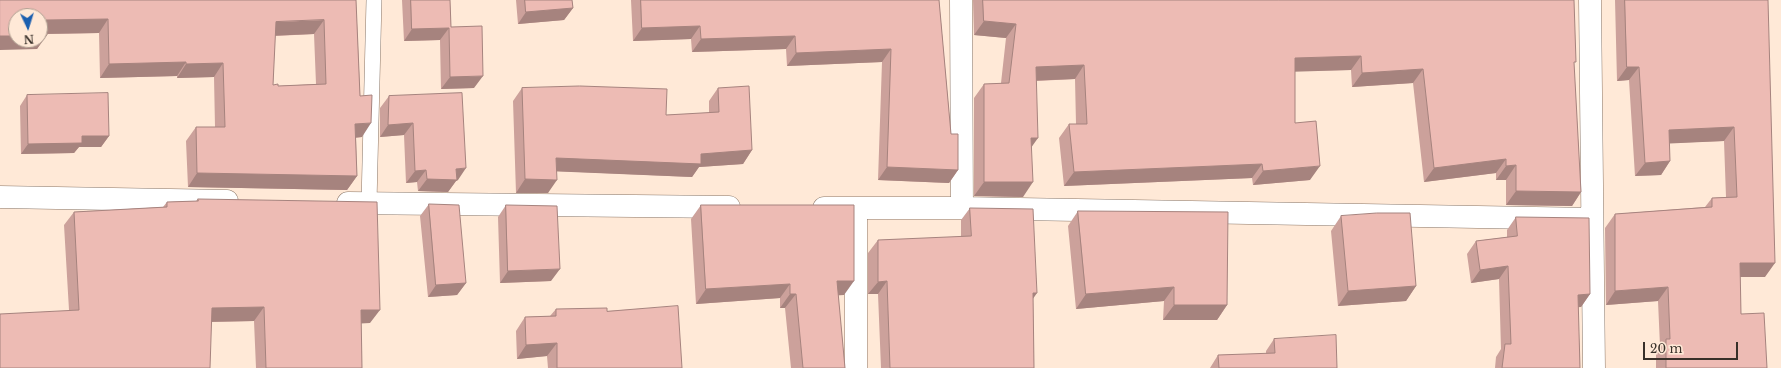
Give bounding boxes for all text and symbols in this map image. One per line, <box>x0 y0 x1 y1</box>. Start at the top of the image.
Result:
north arrow <box>8 8 48 48</box>
text: N <box>23 32 34 46</box>
scale bar <box>1645 334 1740 360</box>
text: 20 m <box>1650 341 1682 356</box>

